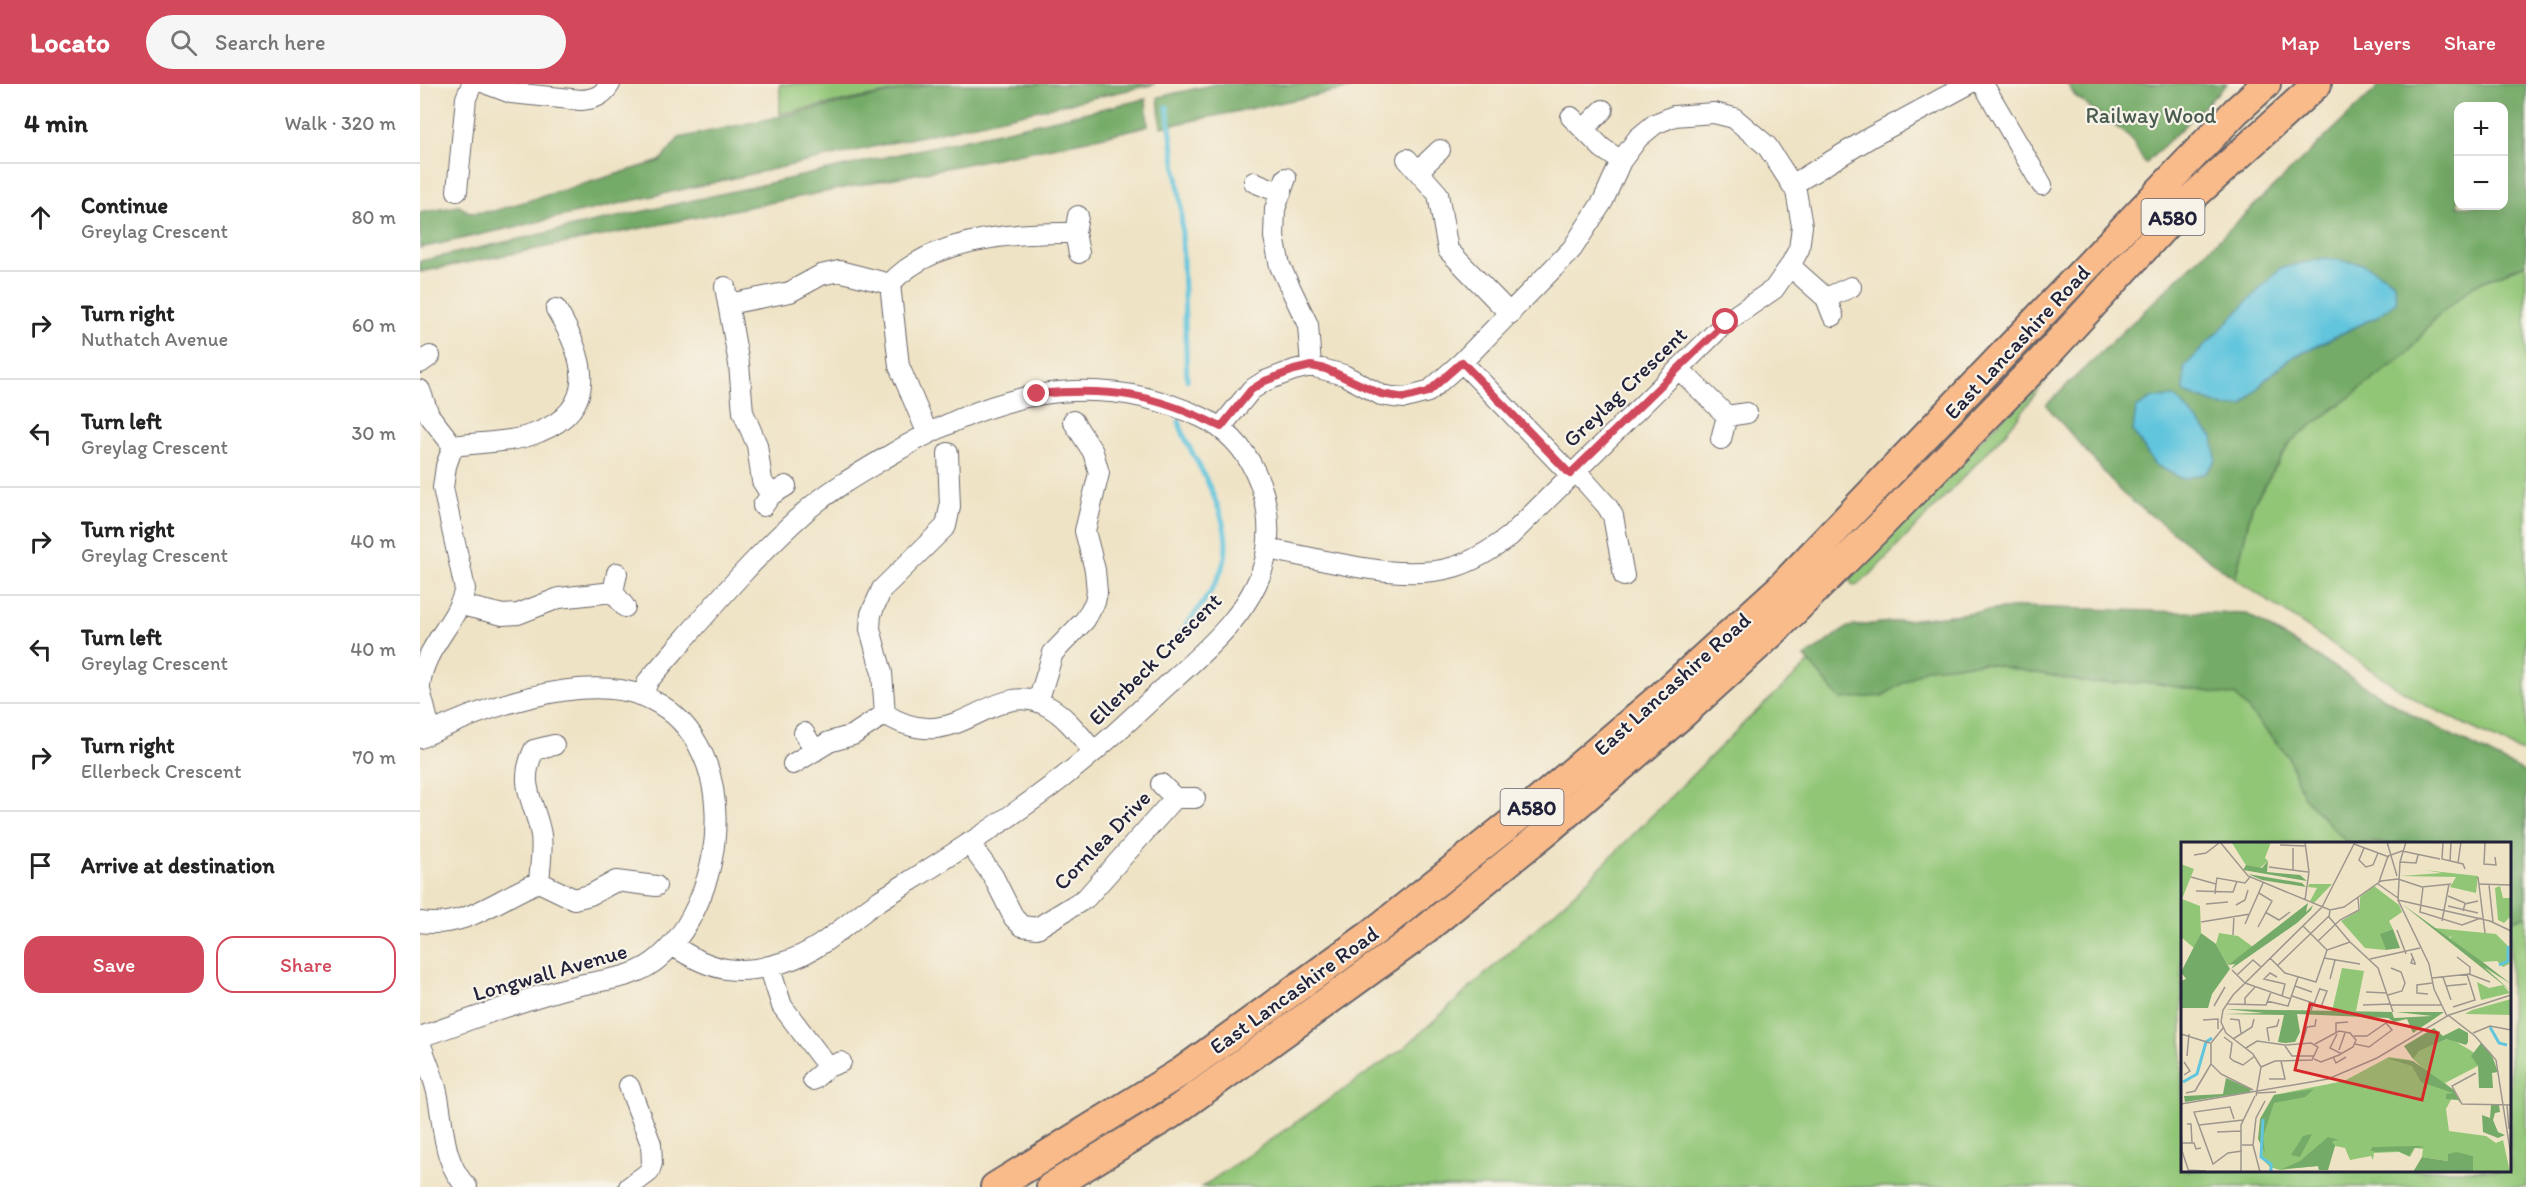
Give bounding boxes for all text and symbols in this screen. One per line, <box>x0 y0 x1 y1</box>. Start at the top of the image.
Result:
search box <box>146 15 566 69</box>
text: Locato <box>30 25 110 59</box>
icon: search <box>167 26 200 59</box>
text: Search here <box>215 29 325 56</box>
text: Map <box>2281 30 2320 55</box>
text: Layers <box>2353 30 2411 55</box>
text: Share <box>2444 30 2496 55</box>
park label: Railway Wood <box>2085 102 2217 129</box>
map controls <box>2454 102 2508 210</box>
button: + <box>2454 102 2508 156</box>
text: 4 min <box>24 107 88 139</box>
text: Walk · 320 m <box>284 111 396 135</box>
button: − <box>2454 156 2508 210</box>
text: Continue <box>81 192 168 219</box>
road number: A580 <box>2142 199 2204 235</box>
icon: ahead <box>24 201 57 234</box>
text: 80 m <box>351 205 396 229</box>
text: Greylag Crescent <box>81 219 228 243</box>
street label: East Lancashire Road <box>1938 259 2096 425</box>
text: Turn right <box>81 300 175 327</box>
route start <box>1712 308 1738 334</box>
icon: right <box>24 309 57 342</box>
text: 60 m <box>352 313 396 337</box>
street label: Greylag Crescent <box>1557 321 1693 453</box>
text: Nuthatch Avenue <box>81 327 228 351</box>
route end <box>1023 380 1049 406</box>
text: Turn left <box>81 408 162 435</box>
icon: left <box>24 417 57 450</box>
text: 30 m <box>351 421 396 445</box>
text: Greylag Crescent <box>81 435 228 459</box>
text: Turn right <box>81 516 175 543</box>
icon: right <box>24 525 57 558</box>
text: 40 m <box>350 529 396 553</box>
text: Greylag Crescent <box>81 543 228 567</box>
street label: Ellerbeck Crescent <box>1083 587 1227 731</box>
street label: East Lancashire Road <box>1588 606 1756 762</box>
text: Turn left <box>81 624 162 651</box>
icon: left <box>24 633 57 666</box>
text: 40 m <box>350 637 396 661</box>
text: Greylag Crescent <box>81 651 228 675</box>
text: Turn right <box>81 732 175 759</box>
icon: right <box>24 741 57 774</box>
text: 70 m <box>352 745 396 769</box>
text: Ellerbeck Crescent <box>81 759 242 783</box>
street label: Cornlea Drive <box>1048 784 1156 896</box>
road number: A580 <box>1500 789 1564 825</box>
inset map <box>2181 842 2511 1172</box>
icon: arrive <box>24 849 57 882</box>
text: Arrive at destination <box>81 852 275 879</box>
street label: East Lancashire Road <box>1204 920 1384 1060</box>
button: Save <box>24 936 204 993</box>
button: Share <box>216 936 396 993</box>
street label: Longwall Avenue <box>470 937 630 1007</box>

